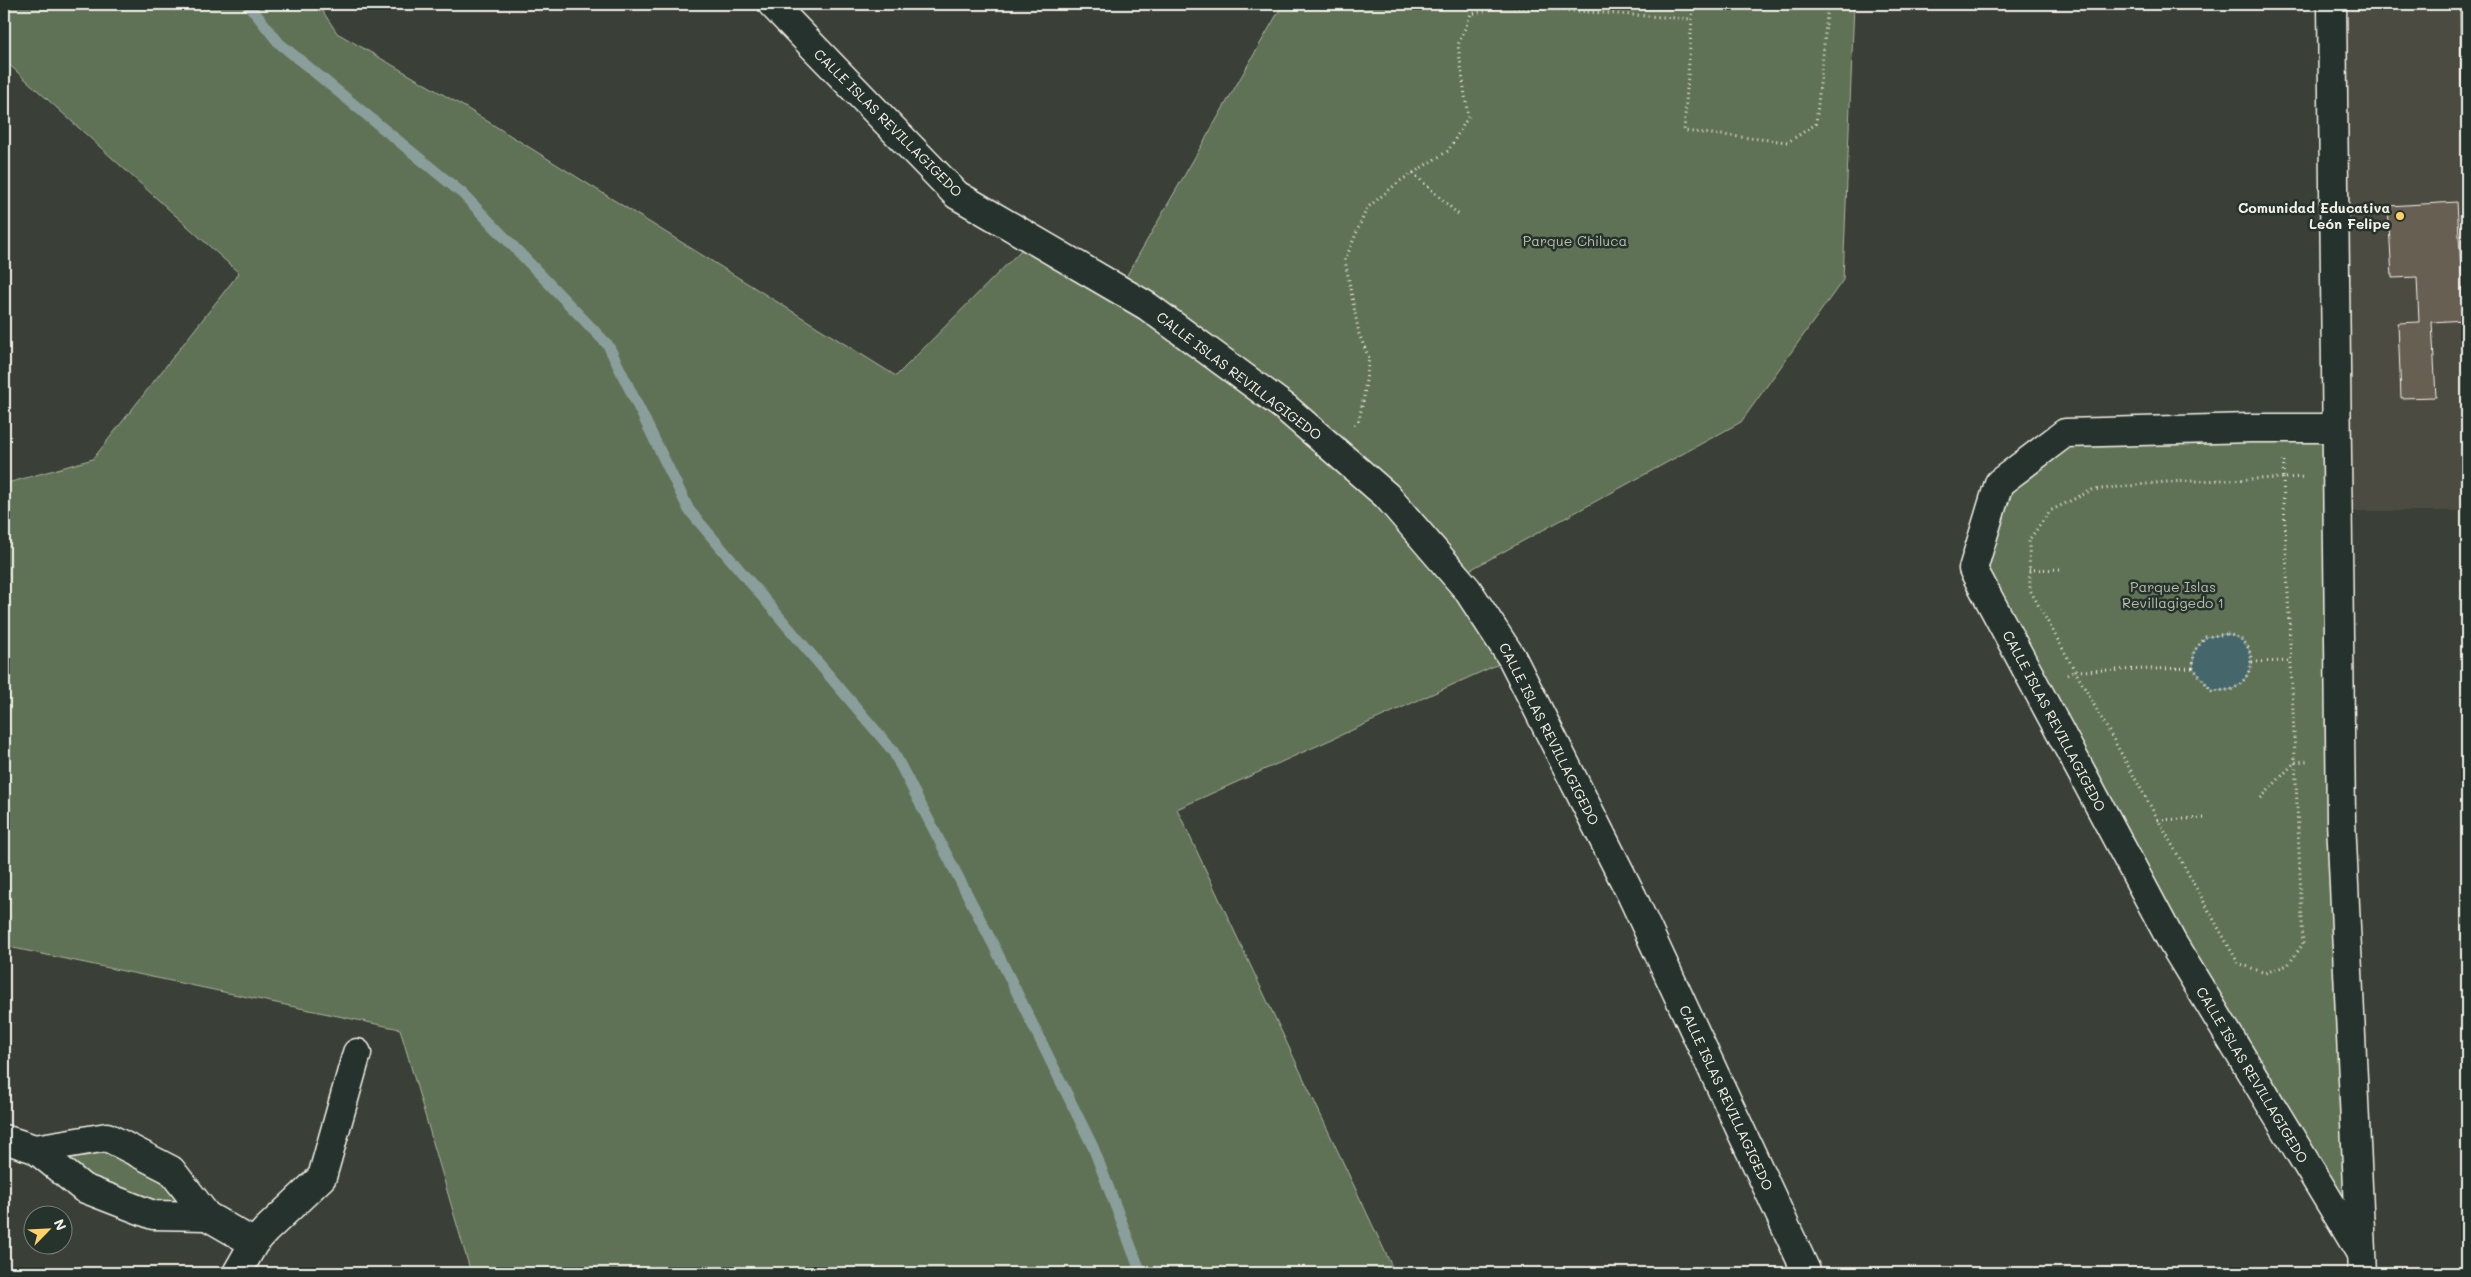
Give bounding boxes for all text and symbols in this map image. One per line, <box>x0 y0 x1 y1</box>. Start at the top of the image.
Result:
street label: CALLE ISLAS REVILLAGIGEDO <box>810 44 967 201</box>
place label: Comunidad Educativa León Felipe <box>2238 198 2390 233</box>
marker: Comunidad Educativa León Felipe <box>2394 210 2406 222</box>
park label: Parque Chiluca <box>1523 231 1627 250</box>
street label: CALLE ISLAS REVILLAGIGEDO <box>1153 307 1326 444</box>
park label: Parque Islas Revillagigedo 1 <box>2122 577 2224 612</box>
street label: CALLE ISLAS REVILLAGIGEDO <box>1999 627 2110 815</box>
street label: CALLE ISLAS REVILLAGIGEDO <box>1495 639 1604 828</box>
street label: CALLE ISLAS REVILLAGIGEDO <box>2192 983 2313 1166</box>
street label: CALLE ISLAS REVILLAGIGEDO <box>1675 1002 1778 1194</box>
north arrow <box>22 1204 72 1254</box>
text: N <box>49 1216 71 1233</box>

